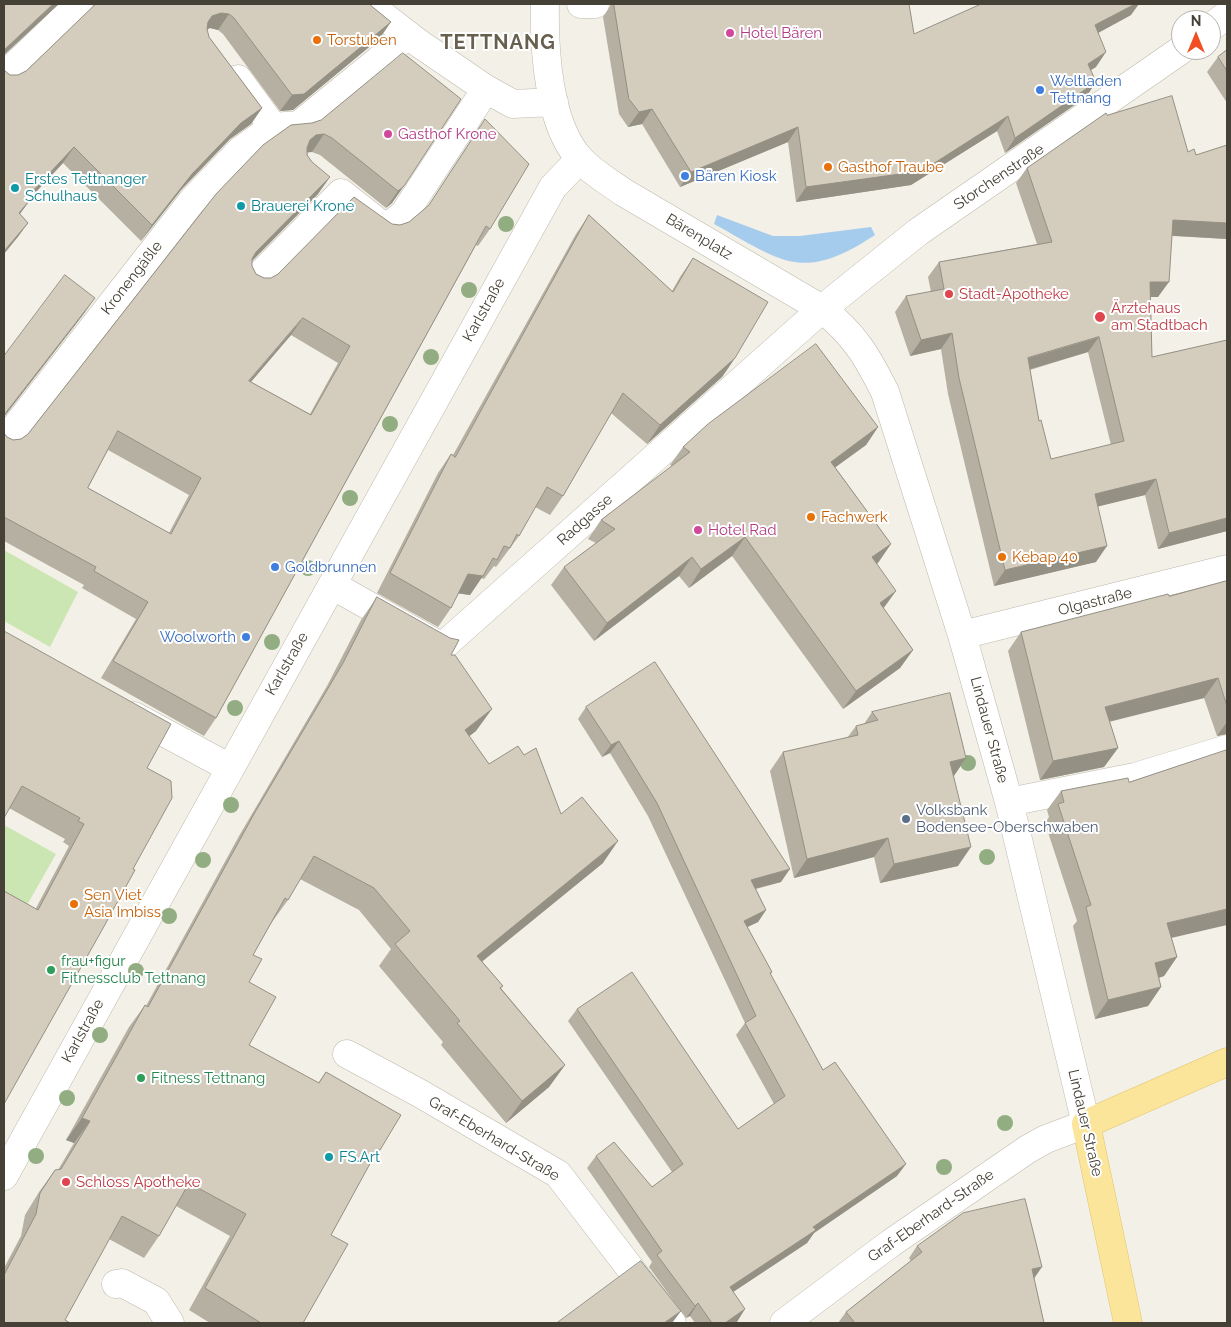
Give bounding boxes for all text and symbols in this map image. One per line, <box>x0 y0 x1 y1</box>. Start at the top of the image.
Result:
north arrow <box>1171 10 1221 60</box>
text: N <box>1191 13 1201 29</box>
place label: Hotel Bären <box>740 24 822 42</box>
marker: Hotel Bären <box>724 27 736 39</box>
place label: Torstuben <box>327 31 397 49</box>
district label: TETTNANG <box>439 31 557 55</box>
marker: Torstuben <box>311 34 323 46</box>
place label: Weltladen Tettnang <box>1050 72 1122 107</box>
marker: Weltladen Tettnang <box>1034 84 1046 96</box>
place label: Gasthof Krone <box>398 125 497 143</box>
marker: Gasthof Krone <box>382 128 394 140</box>
street label: Storchenstraße <box>950 140 1048 214</box>
place label: Gasthof Traube <box>838 158 944 176</box>
marker: Gasthof Traube <box>822 161 834 173</box>
place label: Bären Kiosk <box>695 167 777 185</box>
place label: Erstes Tettnanger Schulhaus <box>25 170 147 205</box>
marker: Bären Kiosk <box>679 170 691 182</box>
marker: Erstes Tettnanger Schulhaus <box>9 182 21 194</box>
place label: Brauerei Krone <box>251 197 354 215</box>
marker: Brauerei Krone <box>235 200 247 212</box>
street label: Bärenplatz <box>662 210 736 264</box>
street label: Kronengäßle <box>98 238 166 318</box>
street label: Karlstraße <box>459 275 509 345</box>
place label: Stadt-Apotheke <box>959 285 1069 303</box>
marker: Stadt-Apotheke <box>943 288 955 300</box>
place label: Ärztehaus am Stadtbach <box>1111 299 1208 334</box>
marker: Ärztehaus am Stadtbach <box>1093 310 1107 324</box>
street label: Radgasse <box>554 491 616 549</box>
place label: Fachwerk <box>821 508 888 526</box>
marker: Fachwerk <box>805 511 817 523</box>
place label: Hotel Rad <box>708 521 777 539</box>
marker: Hotel Rad <box>692 524 704 536</box>
place label: Kebap 40 <box>1012 548 1078 566</box>
marker: Kebap 40 <box>996 551 1008 563</box>
place label: Goldbrunnen <box>285 558 377 576</box>
marker: Goldbrunnen <box>269 561 281 573</box>
street label: Olgastraße <box>1056 584 1134 620</box>
place label: Woolworth <box>160 628 236 646</box>
street label: Karlstraße <box>262 629 312 699</box>
marker: Woolworth <box>240 631 252 643</box>
street label: Lindauer Straße <box>966 675 1012 785</box>
place label: Volksbank Bodensee-Oberschwaben <box>916 801 1099 836</box>
marker: Volksbank Bodensee-Oberschwaben <box>900 813 912 825</box>
place label: Sen Viet Asia Imbiss <box>84 886 161 921</box>
marker: Sen Viet Asia Imbiss <box>68 898 80 910</box>
place label: frau+figur Fitnessclub Tettnang <box>61 952 206 987</box>
marker: frau+figur Fitnessclub Tettnang <box>45 964 57 976</box>
street label: Karlstraße <box>58 996 108 1066</box>
street label: Lindauer Straße <box>1064 1068 1106 1178</box>
place label: Fitness Tettnang <box>151 1069 265 1087</box>
marker: Fitness Tettnang <box>135 1072 147 1084</box>
street label: Graf-Eberhard-Straße <box>425 1093 563 1185</box>
place label: FS.Art <box>339 1148 380 1166</box>
marker: FS.Art <box>323 1151 335 1163</box>
street label: Graf-Eberhard-Straße <box>865 1166 997 1266</box>
place label: Schloss Apotheke <box>76 1173 201 1191</box>
marker: Schloss Apotheke <box>60 1176 72 1188</box>

